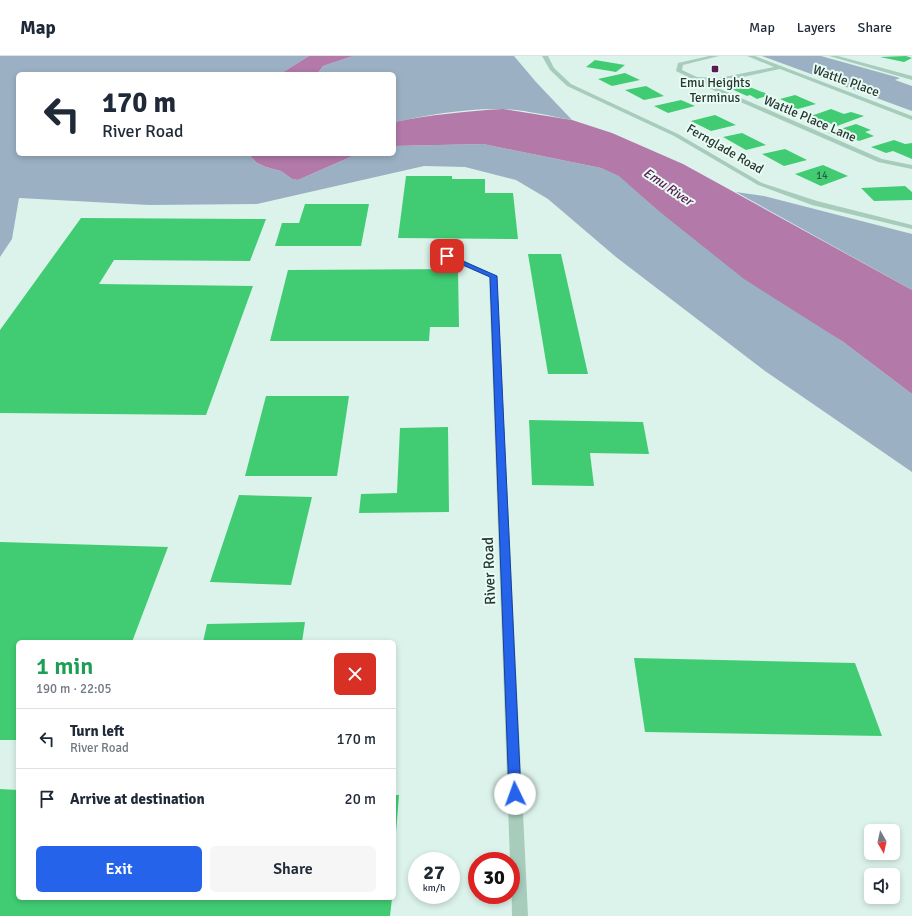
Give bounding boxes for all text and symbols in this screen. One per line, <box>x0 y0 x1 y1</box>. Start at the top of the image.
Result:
text: Map <box>20 16 56 40</box>
text: Map <box>749 19 775 36</box>
text: Layers <box>797 19 836 36</box>
text: Share <box>858 19 892 36</box>
street label: Wattle Place <box>811 62 881 100</box>
marker: Emu Heights Terminus <box>710 64 720 74</box>
place label: Emu Heights Terminus <box>680 75 751 106</box>
text: 170 m <box>102 86 176 120</box>
icon: left <box>36 88 88 140</box>
street label: Wattle Place Lane <box>761 92 859 146</box>
text: River Road <box>102 120 184 142</box>
street label: Fernglade Road <box>684 121 766 178</box>
water label: Emu River <box>640 165 697 211</box>
house number: 14 <box>816 169 828 182</box>
pin <box>430 239 464 273</box>
icon: arrive <box>436 245 458 267</box>
street label: River Road <box>479 537 499 605</box>
text: 1 min <box>36 651 93 681</box>
button: close <box>334 653 376 695</box>
text: 190 m · 22:05 <box>36 681 112 697</box>
text: Turn left <box>70 722 124 740</box>
icon: left <box>36 728 58 750</box>
text: 170 m <box>336 730 376 748</box>
text: River Road <box>70 740 129 756</box>
position arrow <box>494 773 536 815</box>
icon: arrive <box>36 788 58 810</box>
text: Arrive at destination <box>70 790 205 808</box>
text: 20 m <box>345 790 376 808</box>
north arrow <box>864 824 900 860</box>
map controls <box>864 824 900 904</box>
button: Exit <box>36 846 202 892</box>
button: Share <box>210 846 376 892</box>
speed limit sign: 30 <box>468 852 520 904</box>
text: 27 <box>423 860 445 885</box>
button: sound <box>864 868 900 904</box>
text: km/h <box>423 882 445 894</box>

